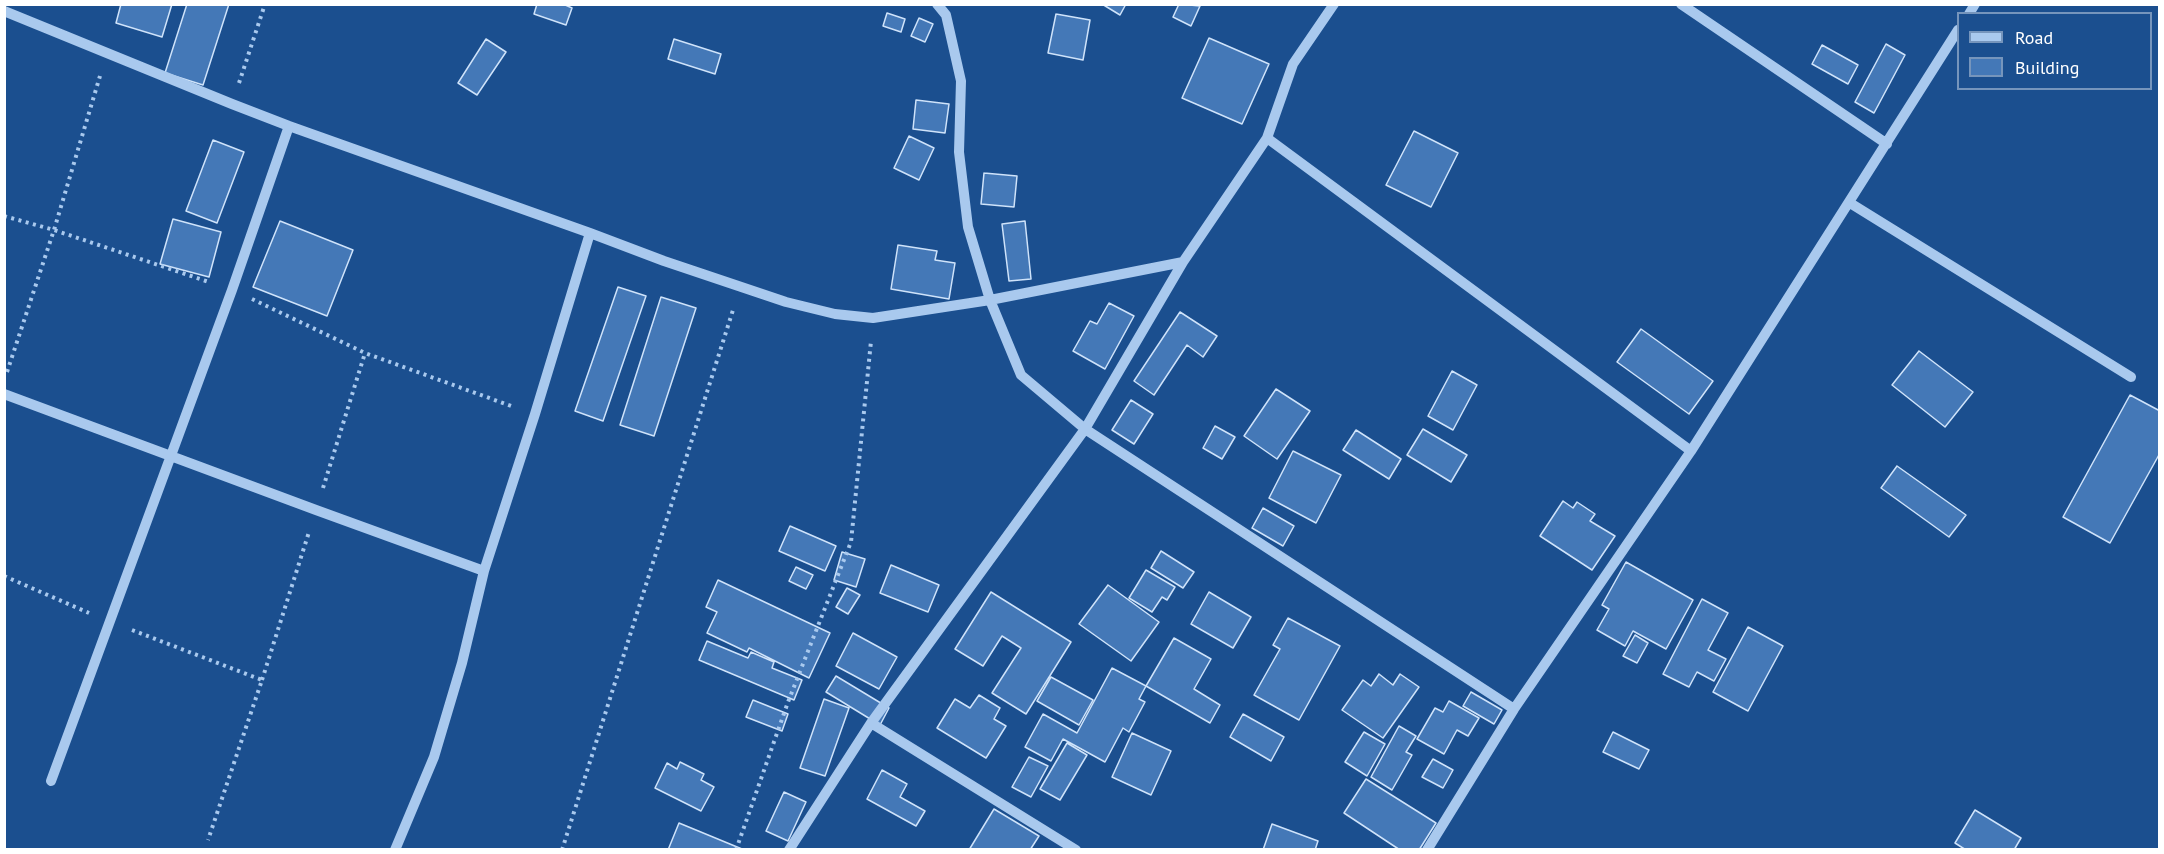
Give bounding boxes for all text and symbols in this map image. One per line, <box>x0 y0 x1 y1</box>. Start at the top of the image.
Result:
legend <box>1957 12 2152 90</box>
text: Road <box>2015 26 2053 49</box>
text: Building <box>2015 56 2079 79</box>

